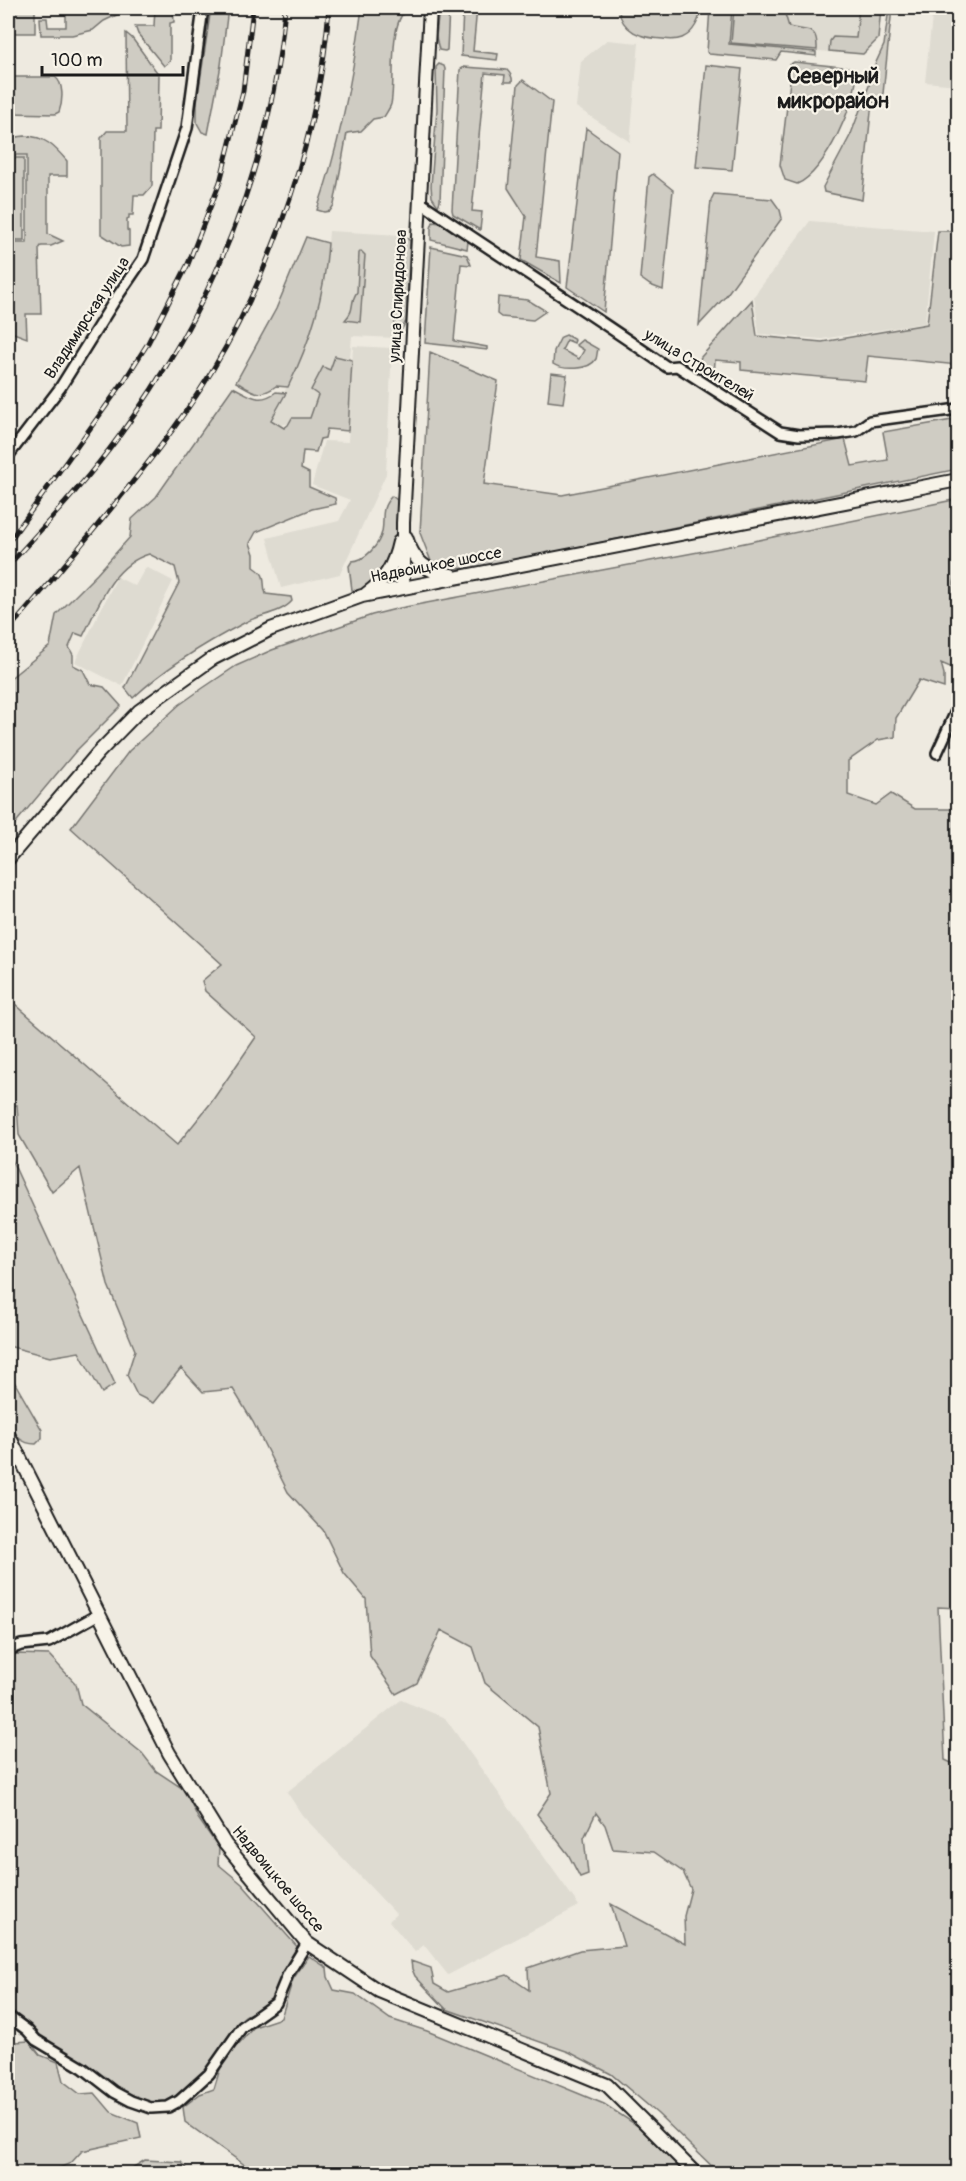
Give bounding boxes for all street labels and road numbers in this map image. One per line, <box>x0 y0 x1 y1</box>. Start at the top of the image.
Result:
street label: улица Спиридонова <box>384 229 411 364</box>
street label: Владимирская улица <box>40 253 134 383</box>
street label: улица Строителей <box>640 324 757 406</box>
street label: Надвоицкое шоссе <box>369 542 503 588</box>
street label: Надвоицкое шоссе <box>228 1822 328 1936</box>

